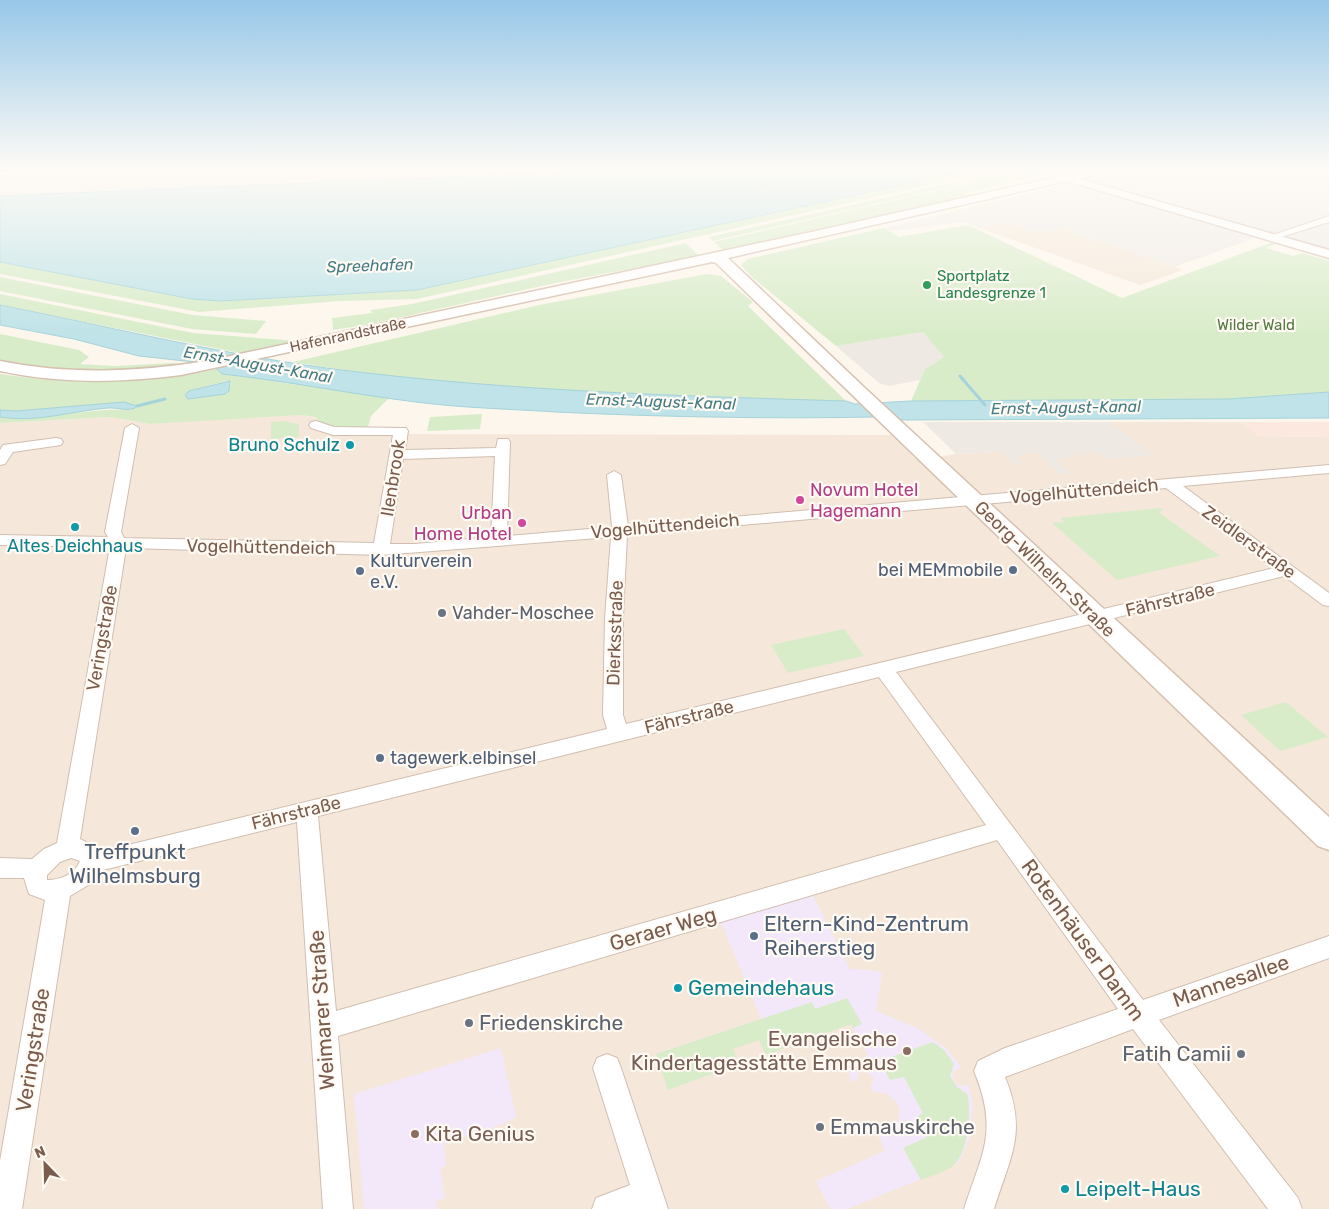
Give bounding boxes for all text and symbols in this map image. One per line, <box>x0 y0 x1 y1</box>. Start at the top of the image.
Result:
water label: Spreehafen <box>326 254 414 277</box>
place label: Sportplatz Landesgrenze 1 <box>937 267 1046 302</box>
marker: Sportplatz Landesgrenze 1 <box>921 279 933 291</box>
street label: Hafenrandstraße <box>288 314 408 356</box>
park label: Wilder Wald <box>1217 316 1295 334</box>
water label: Ernst-August-Kanal <box>182 342 334 387</box>
water label: Ernst-August-Kanal <box>586 389 737 414</box>
water label: Ernst-August-Kanal <box>991 397 1142 418</box>
place label: Bruno Schulz <box>228 434 340 456</box>
street label: Ilenbrook <box>376 437 410 518</box>
marker: Bruno Schulz <box>344 439 356 451</box>
street label: Vogelhüttendeich <box>1009 474 1159 508</box>
place label: Novum Hotel Hagemann <box>810 479 918 522</box>
marker: Novum Hotel Hagemann <box>794 494 806 506</box>
street label: Georg-Wilhelm-Straße <box>970 496 1120 642</box>
street label: Zeidlerstraße <box>1198 501 1300 583</box>
place label: Urban Home Hotel <box>414 502 512 545</box>
street label: Vogelhüttendeich <box>590 509 740 543</box>
marker: Urban Home Hotel <box>516 517 528 529</box>
marker: Altes Deichhaus <box>69 521 81 533</box>
place label: Altes Deichhaus <box>7 535 143 557</box>
street label: Vogelhüttendeich <box>186 535 336 559</box>
place label: Kulturverein e.V. <box>370 550 472 593</box>
place label: bei MEMmobile <box>878 559 1003 581</box>
marker: bei MEMmobile <box>1007 564 1019 576</box>
marker: Kulturverein e.V. <box>354 565 366 577</box>
street label: Fährstraße <box>1123 578 1217 622</box>
street label: Dierksstraße <box>602 580 628 686</box>
street label: Veringstraße <box>82 583 122 693</box>
place label: Vahder-Moschee <box>452 602 594 624</box>
marker: Vahder-Moschee <box>436 607 448 619</box>
street label: Fährstraße <box>642 695 736 739</box>
place label: tagewerk.elbinsel <box>390 747 536 769</box>
marker: tagewerk.elbinsel <box>374 752 386 764</box>
street label: Fährstraße <box>249 791 343 835</box>
marker: Treffpunkt Wilhelmsburg <box>129 825 141 837</box>
place label: Treffpunkt Wilhelmsburg <box>69 839 201 888</box>
street label: Rotenhäuser Damm <box>1016 854 1150 1025</box>
street label: Geraer Weg <box>606 901 719 956</box>
place label: Eltern-Kind-Zentrum Reiherstieg <box>764 911 969 960</box>
street label: Weimarer Straße <box>303 929 340 1091</box>
marker: Eltern-Kind-Zentrum Reiherstieg <box>748 930 760 942</box>
street label: Mannesallee <box>1169 949 1292 1012</box>
place label: Gemeindehaus <box>688 975 834 1000</box>
marker: Gemeindehaus <box>672 982 684 994</box>
street label: Veringstraße <box>10 986 55 1114</box>
place label: Friedenskirche <box>479 1010 623 1035</box>
marker: Friedenskirche <box>463 1017 475 1029</box>
place label: Evangelische Kindertagesstätte Emmaus <box>631 1026 897 1075</box>
place label: Fatih Camii <box>1122 1041 1231 1066</box>
marker: Evangelische Kindertagesstätte Emmaus <box>901 1045 913 1057</box>
marker: Fatih Camii <box>1235 1048 1247 1060</box>
place label: Emmauskirche <box>830 1114 975 1139</box>
place label: Kita Genius <box>425 1121 535 1146</box>
marker: Emmauskirche <box>814 1121 826 1133</box>
marker: Kita Genius <box>409 1128 421 1140</box>
north arrow <box>20 1139 70 1189</box>
text: N <box>32 1143 48 1162</box>
place label: Leipelt-Haus <box>1075 1176 1201 1201</box>
marker: Leipelt-Haus <box>1059 1183 1071 1195</box>

